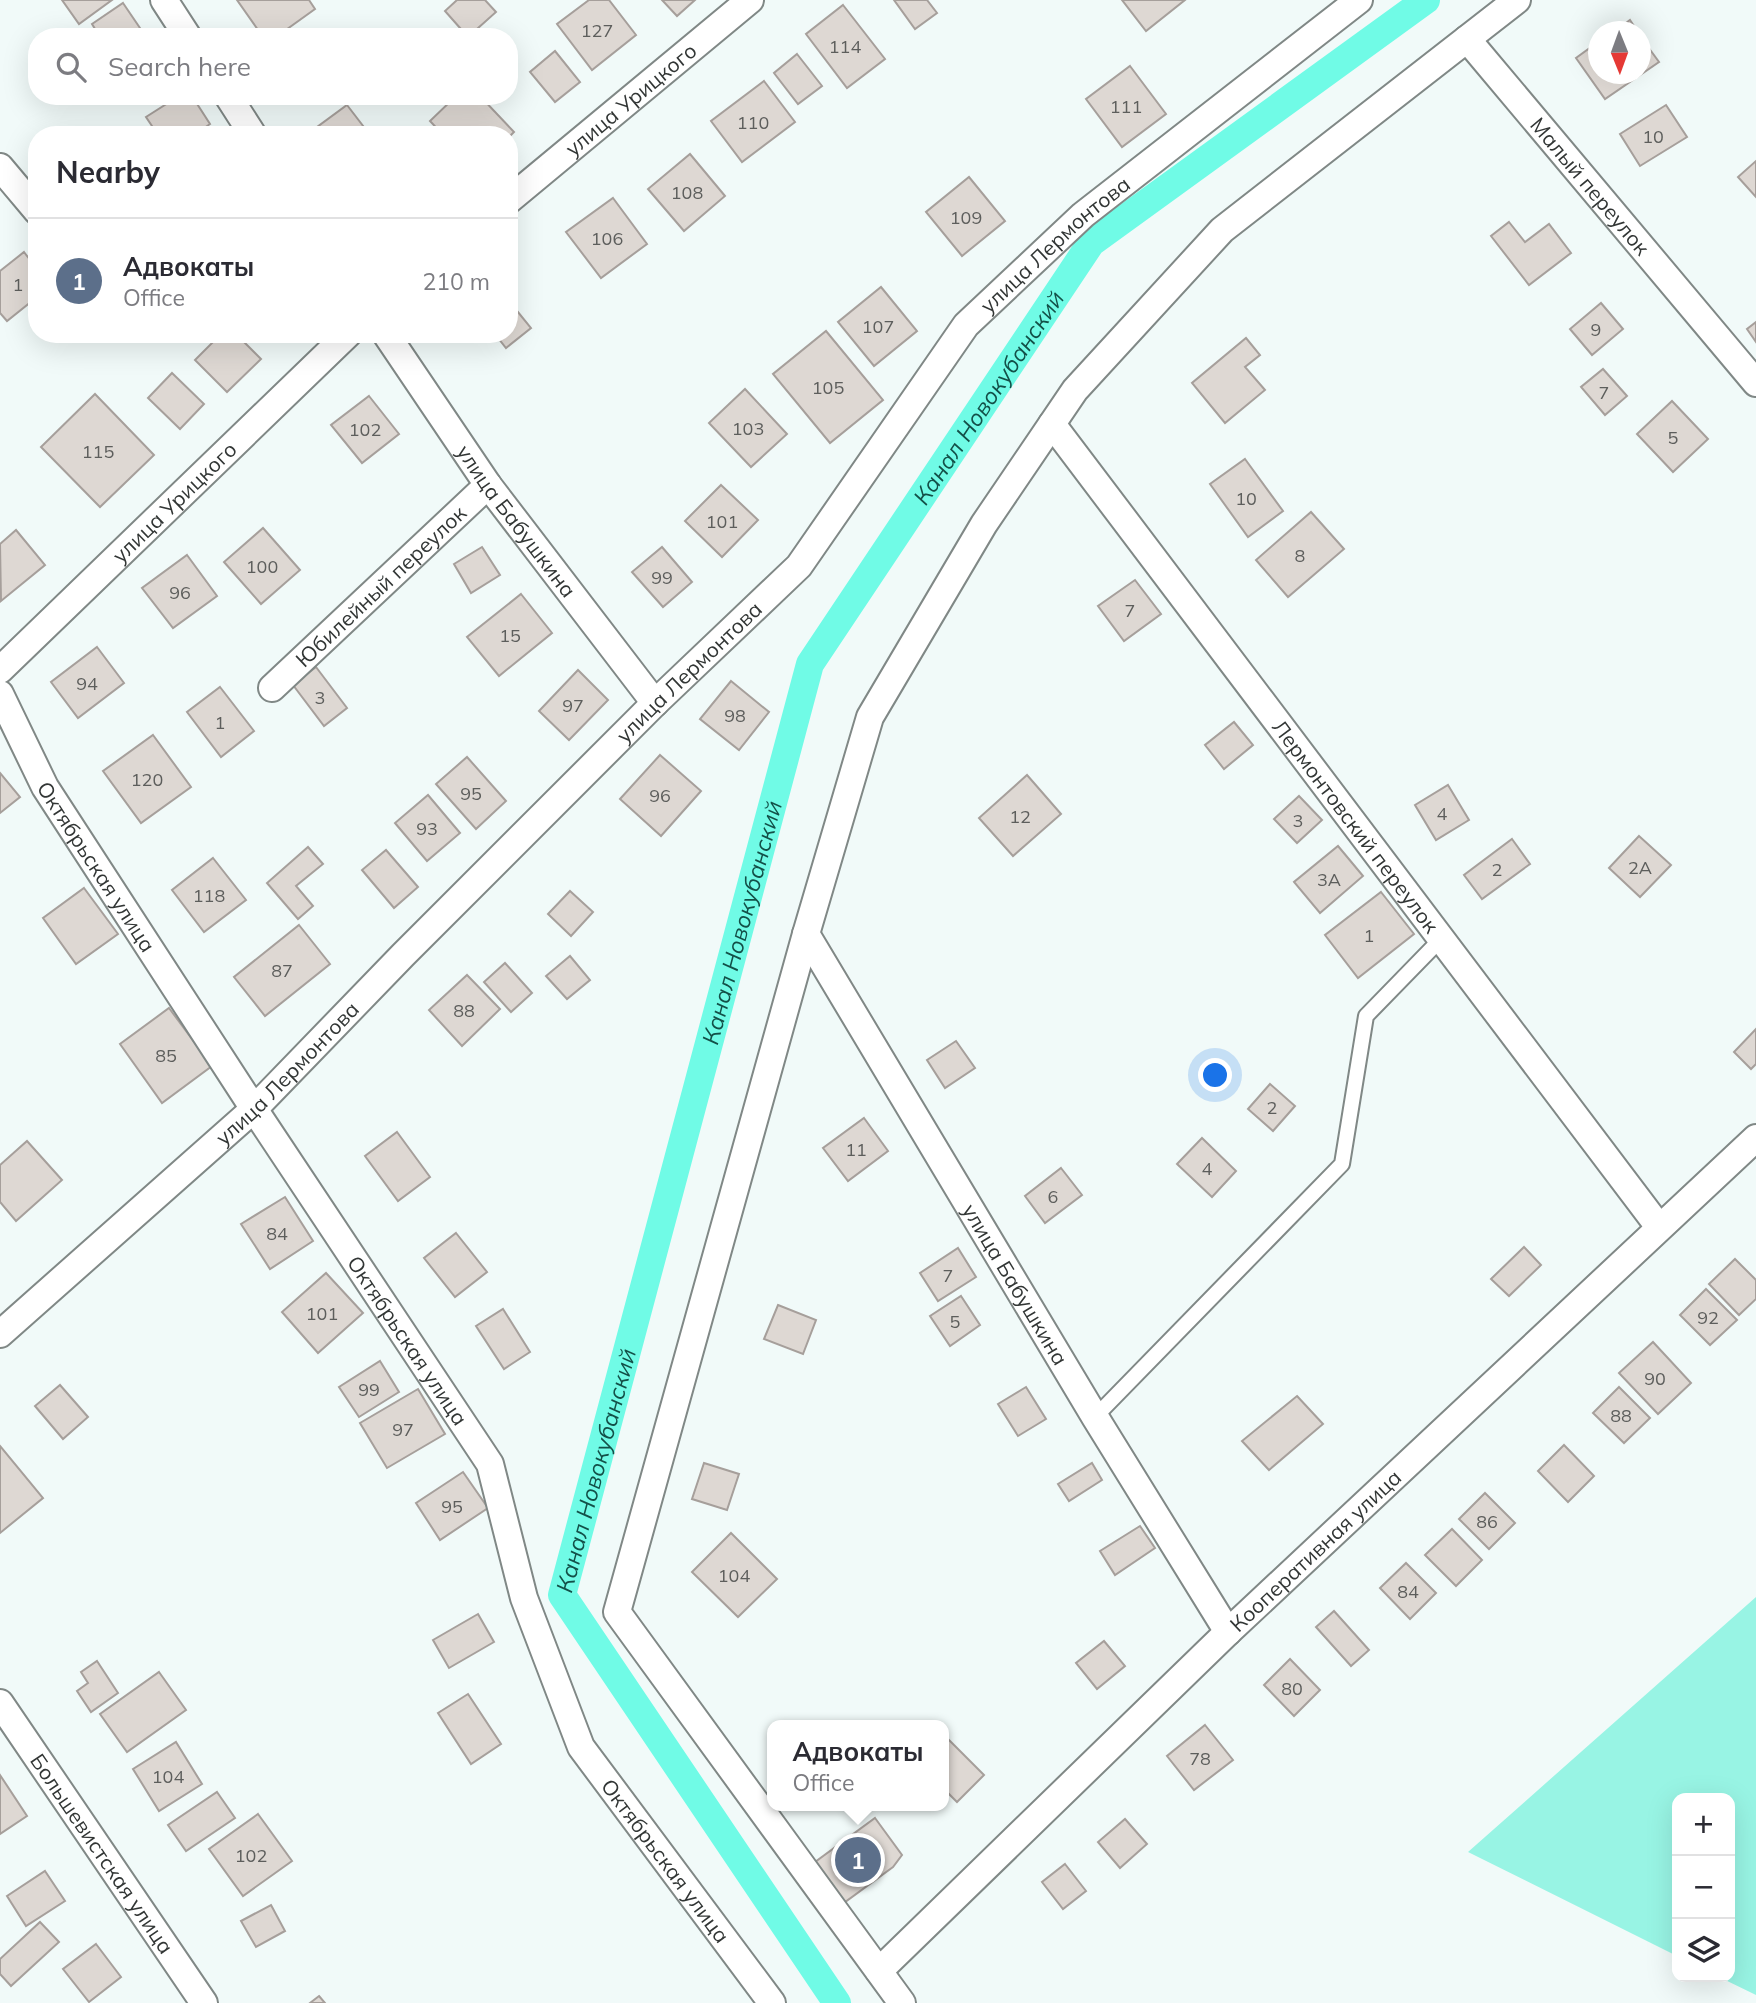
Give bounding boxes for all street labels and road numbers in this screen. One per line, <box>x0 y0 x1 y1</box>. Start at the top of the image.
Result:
street label: улица Урицкого <box>560 37 702 161</box>
street label: Малый переулок <box>1525 112 1656 261</box>
street label: улица Лермонтова <box>974 171 1135 318</box>
street label: улица Урицкого <box>107 436 242 568</box>
street label: улица Бабушкина <box>451 440 582 602</box>
street label: Юбилейный переулок <box>290 499 472 672</box>
street label: улица Лермонтова <box>610 596 767 748</box>
street label: Лермонтовский переулок <box>1267 714 1445 938</box>
street label: Октябрьская улица <box>32 776 161 957</box>
street label: улица Лермонтова <box>210 996 364 1150</box>
street label: улица Бабушкина <box>957 1199 1074 1370</box>
street label: Октябрьская улица <box>342 1251 473 1430</box>
street label: Кооперативная улица <box>1224 1464 1406 1637</box>
street label: Большевистская улица <box>25 1749 180 1958</box>
street label: Октябрьская улица <box>596 1773 735 1948</box>

